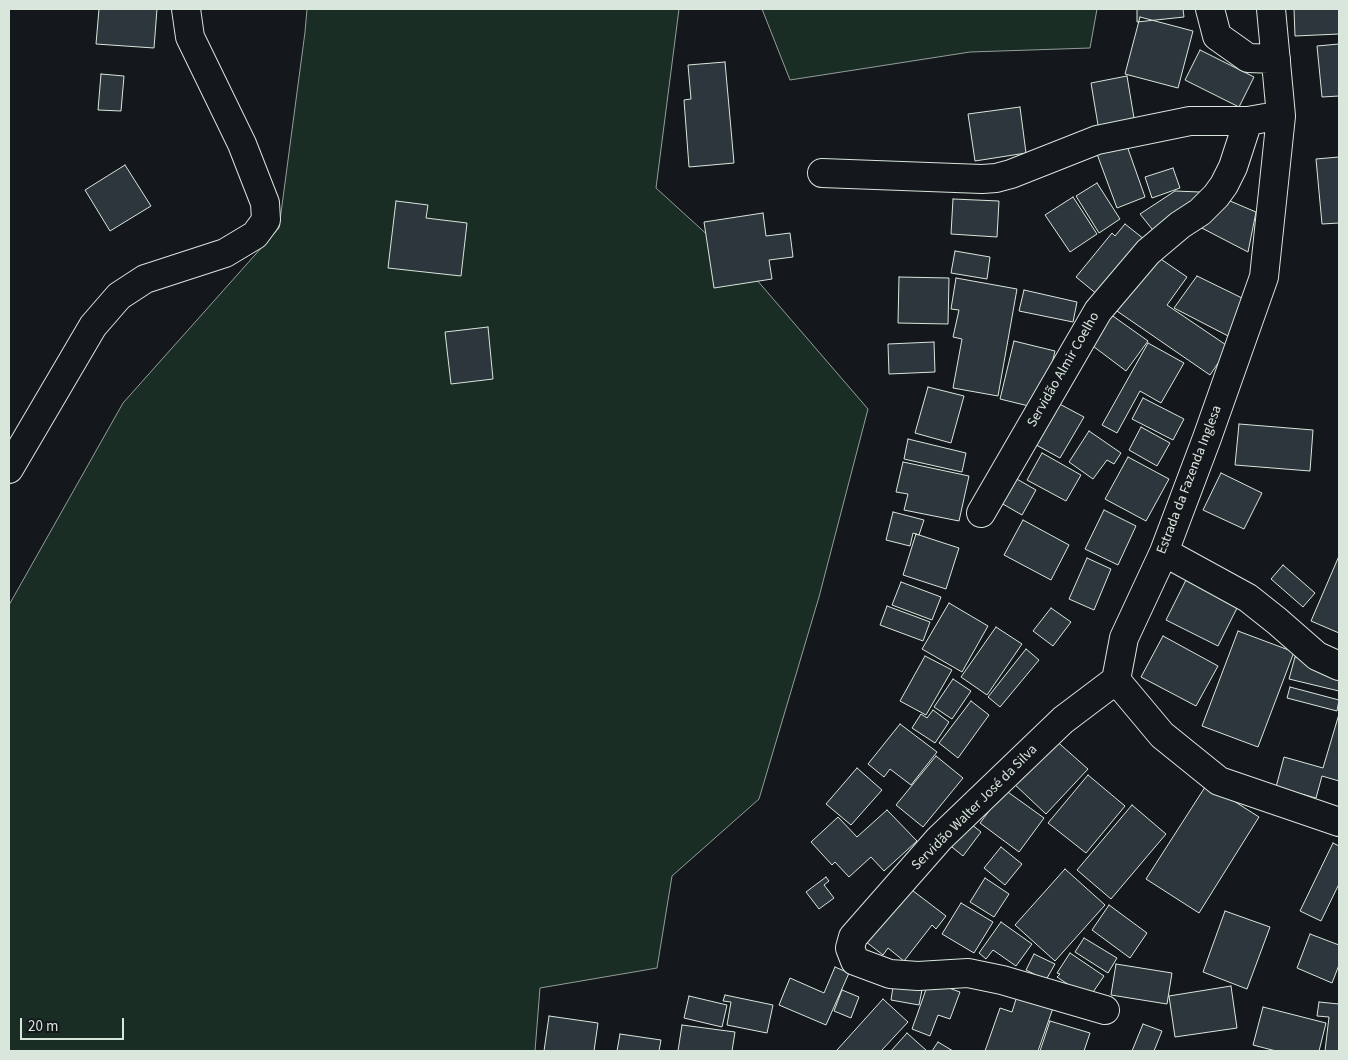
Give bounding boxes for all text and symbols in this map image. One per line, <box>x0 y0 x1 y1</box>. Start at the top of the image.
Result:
street label: Servidão Almir Coelho <box>1024 310 1104 430</box>
street label: Estrada da Fazenda Inglesa <box>1154 403 1226 557</box>
street label: Servidão Walter José da Silva <box>909 742 1041 874</box>
scale bar <box>22 1008 126 1040</box>
text: 20 m <box>28 1016 58 1037</box>

